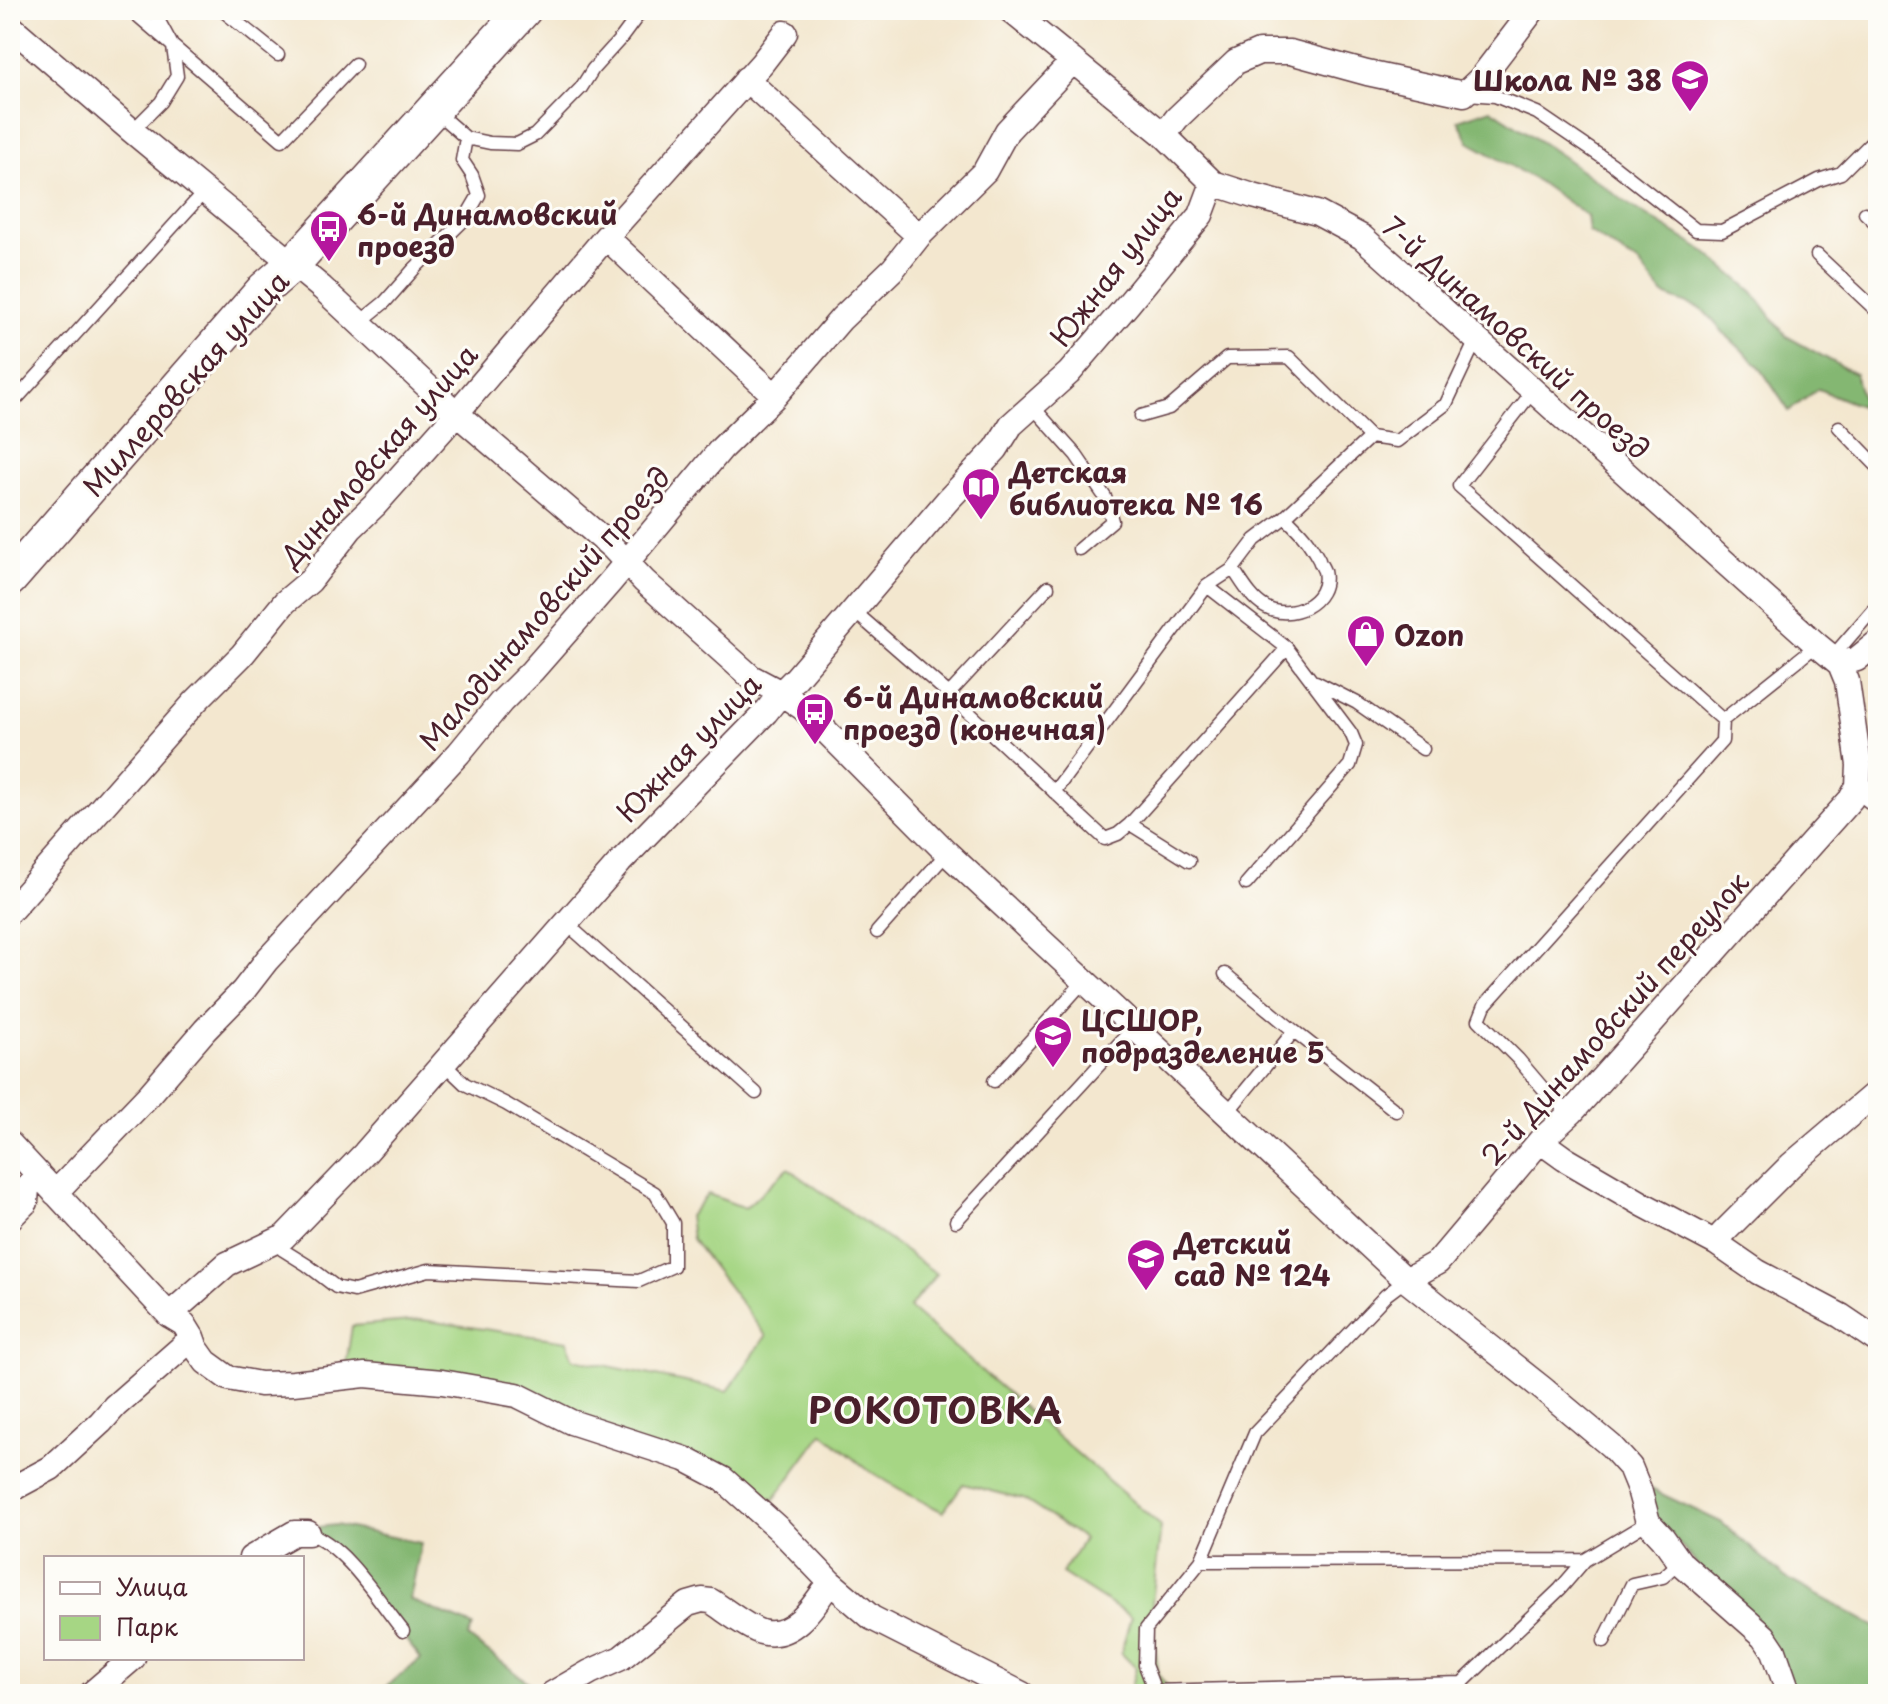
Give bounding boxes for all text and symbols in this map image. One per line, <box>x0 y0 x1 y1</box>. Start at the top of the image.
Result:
place label: Школа № 38 <box>1473 58 1662 101</box>
school or university icon: Школа № 38 <box>1669 58 1711 113</box>
street label: Южная улица <box>1039 177 1191 355</box>
place label: 6-й Динамовский проезд <box>357 192 618 267</box>
street label: 7-й Динамовский проезд <box>1374 205 1660 469</box>
bus stop icon: 6-й Динамовский проезд <box>308 208 350 263</box>
street label: Миллеровская улица <box>72 260 299 506</box>
street label: Динамовская улица <box>268 334 487 577</box>
place label: Детская библиотека № 16 <box>1008 450 1263 525</box>
street label: Малодинамовский проезд <box>408 456 680 760</box>
library icon: Детская библиотека № 16 <box>960 466 1002 521</box>
shop icon: Ozon <box>1345 613 1387 668</box>
place label: Ozon <box>1394 613 1464 656</box>
street label: Южная улица <box>606 663 771 831</box>
place label: 6-й Динамовский проезд (конечная) <box>843 675 1106 750</box>
bus stop icon: 6-й Динамовский проезд (конечная) <box>794 691 836 746</box>
street label: 2-й Динамовский переулок <box>1470 861 1758 1175</box>
place label: ЦСШОР, подразделение 5 <box>1081 998 1325 1073</box>
school or university icon: ЦСШОР, подразделение 5 <box>1032 1014 1074 1069</box>
place label: Детский сад № 124 <box>1173 1221 1331 1296</box>
school or university icon: Детский сад № 124 <box>1125 1237 1167 1292</box>
district label: РОКОТОВКА <box>808 1382 1064 1436</box>
legend <box>44 1556 304 1660</box>
text: Улица <box>116 1568 188 1604</box>
text: Парк <box>116 1608 179 1644</box>

